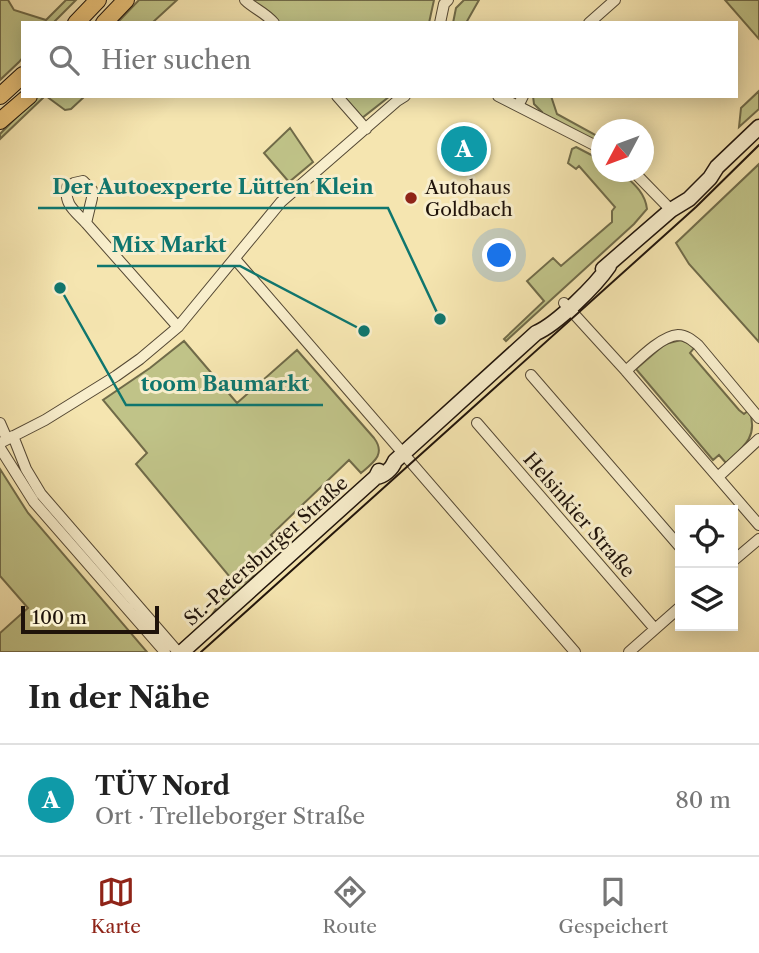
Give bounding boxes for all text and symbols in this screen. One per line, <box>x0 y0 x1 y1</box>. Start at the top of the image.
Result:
search box <box>21 21 738 98</box>
icon: search <box>45 41 83 79</box>
text: Hier suchen <box>101 44 251 76</box>
north arrow <box>591 119 654 182</box>
pin: A <box>441 123 487 175</box>
callout: Der Autoexperte Lütten Klein <box>38 166 388 208</box>
text: Der Autoexperte Lütten Klein <box>52 174 374 199</box>
place label: Autohaus Goldbach <box>424 176 513 221</box>
marker: Autohaus Goldbach <box>403 190 419 206</box>
callout: Mix Markt <box>97 224 240 266</box>
text: Mix Markt <box>112 232 227 257</box>
your location <box>482 238 516 272</box>
callout: toom Baumarkt <box>126 363 323 405</box>
text: toom Baumarkt <box>141 371 310 396</box>
street label: Helsinkier Straße <box>518 448 640 582</box>
street label: St.-Petersburger Straße <box>179 471 353 631</box>
map controls <box>675 505 738 631</box>
button: locate <box>675 505 738 568</box>
button: layers <box>675 568 738 631</box>
scale bar <box>21 603 159 635</box>
text: 100 m <box>32 606 87 629</box>
text: In der Nähe <box>28 679 210 716</box>
text: TÜV Nord <box>95 770 230 802</box>
text: A <box>42 786 60 814</box>
text: 80 m <box>675 786 731 814</box>
text: Ort · Trelleborger Straße <box>95 802 365 830</box>
tab: Karte <box>91 873 141 938</box>
tab: Route <box>323 873 377 938</box>
tab: Gespeichert <box>559 873 668 938</box>

